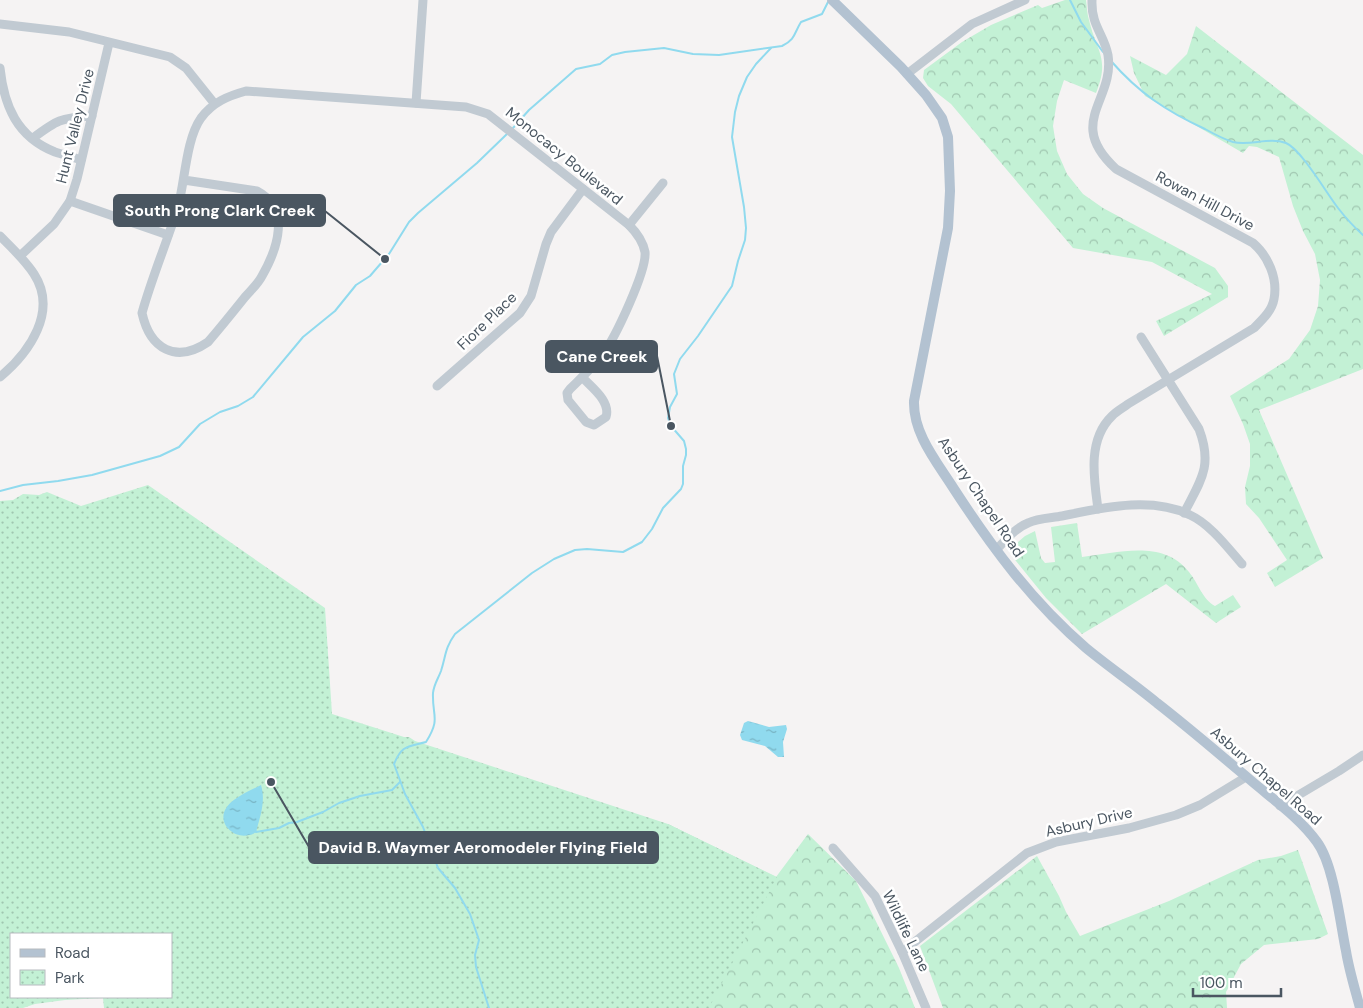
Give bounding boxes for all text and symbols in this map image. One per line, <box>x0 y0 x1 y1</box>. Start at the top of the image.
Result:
street label: Hunt Valley Drive <box>51 67 99 185</box>
street label: Monocacy Boulevard <box>501 103 627 209</box>
street label: Rowan Hill Drive <box>1152 167 1258 235</box>
callout: South Prong Clark Creek <box>114 195 325 226</box>
text: South Prong Clark Creek <box>125 200 316 221</box>
street label: Fiore Place <box>453 288 521 354</box>
callout: Cane Creek <box>546 341 657 372</box>
text: Cane Creek <box>556 346 648 367</box>
street label: Asbury Chapel Road <box>933 433 1029 561</box>
street label: Asbury Chapel Road <box>1206 722 1326 830</box>
street label: Asbury Drive <box>1043 802 1135 842</box>
callout: David B. Waymer Aeromodeler Flying Field <box>309 832 658 863</box>
text: David B. Waymer Aeromodeler Flying Field <box>318 837 648 858</box>
street label: Wildlife Lane <box>878 887 934 975</box>
legend <box>10 933 172 998</box>
text: Road <box>55 943 90 963</box>
scale bar <box>1193 966 1280 998</box>
text: Park <box>55 968 85 988</box>
text: 100 m <box>1200 973 1243 993</box>

